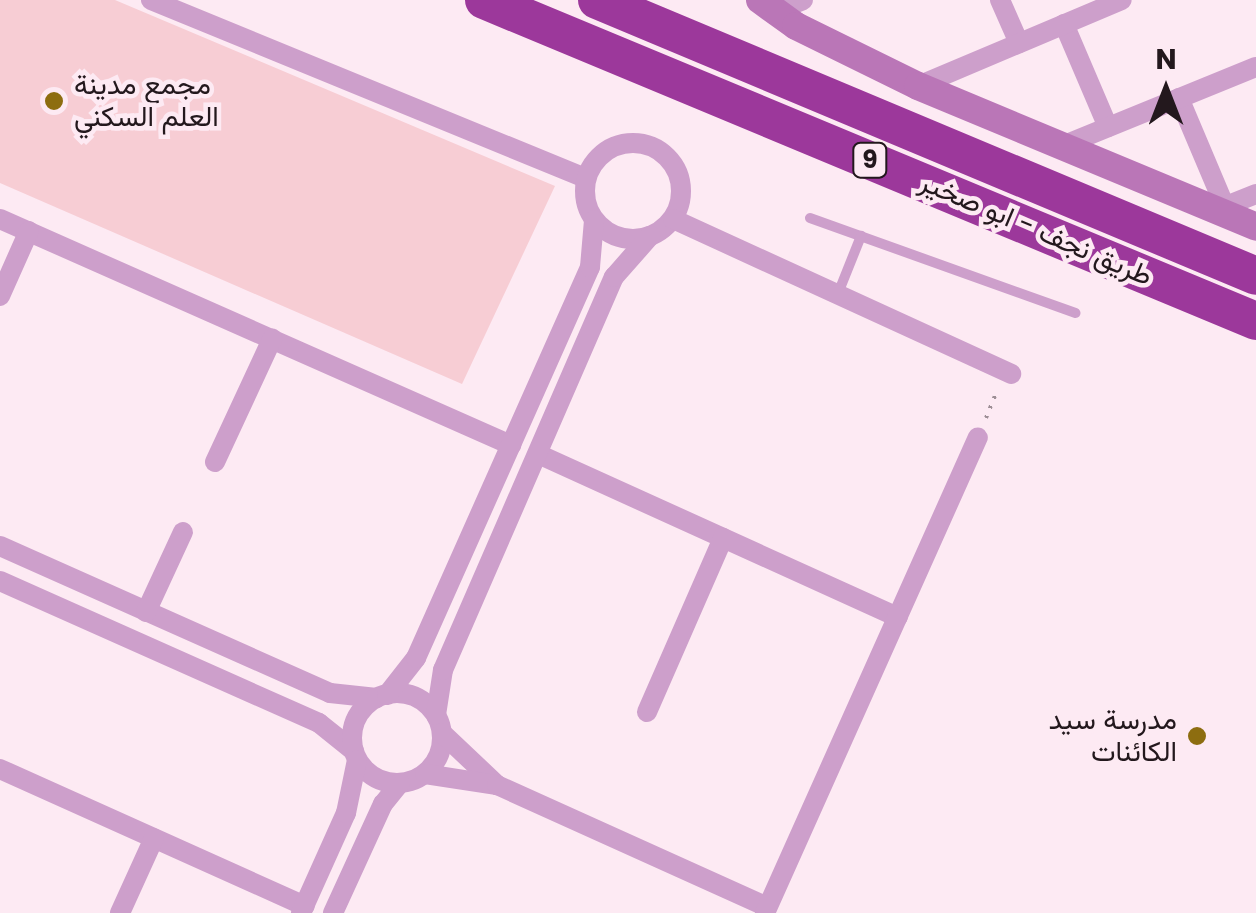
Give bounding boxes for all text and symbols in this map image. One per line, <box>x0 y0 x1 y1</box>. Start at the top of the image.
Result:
north arrow <box>1116 40 1216 140</box>
text: N <box>1155 40 1177 79</box>
place label: مجمع مدينة العلم السكني <box>74 68 219 134</box>
marker: مجمع مدينة العلم السكني <box>43 90 65 112</box>
road number: 9 <box>850 140 890 180</box>
street label: طريق نجف - ابو صخير <box>915 165 1157 293</box>
place label: مدرسة سيد الكائنات <box>1049 703 1177 769</box>
marker: مدرسة سيد الكائنات <box>1186 725 1208 747</box>

